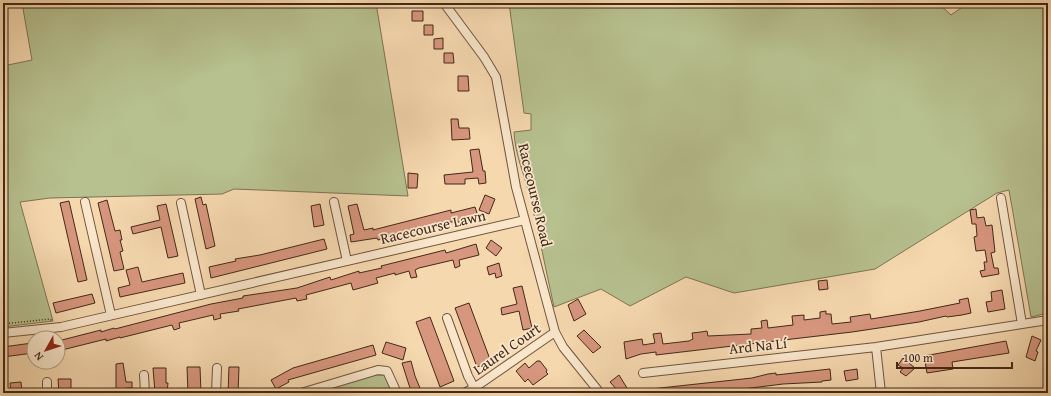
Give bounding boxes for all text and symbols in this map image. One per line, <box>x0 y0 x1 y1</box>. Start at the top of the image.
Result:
street label: Racecourse Road <box>513 141 558 249</box>
street label: Racecourse Lawn <box>378 204 488 249</box>
street label: Laurel Court <box>469 317 545 380</box>
north arrow <box>26 330 66 370</box>
street label: Ard Na Lí <box>728 332 789 359</box>
scale bar <box>897 344 1012 370</box>
text: N <box>29 348 47 364</box>
text: 100 m <box>903 349 933 366</box>

